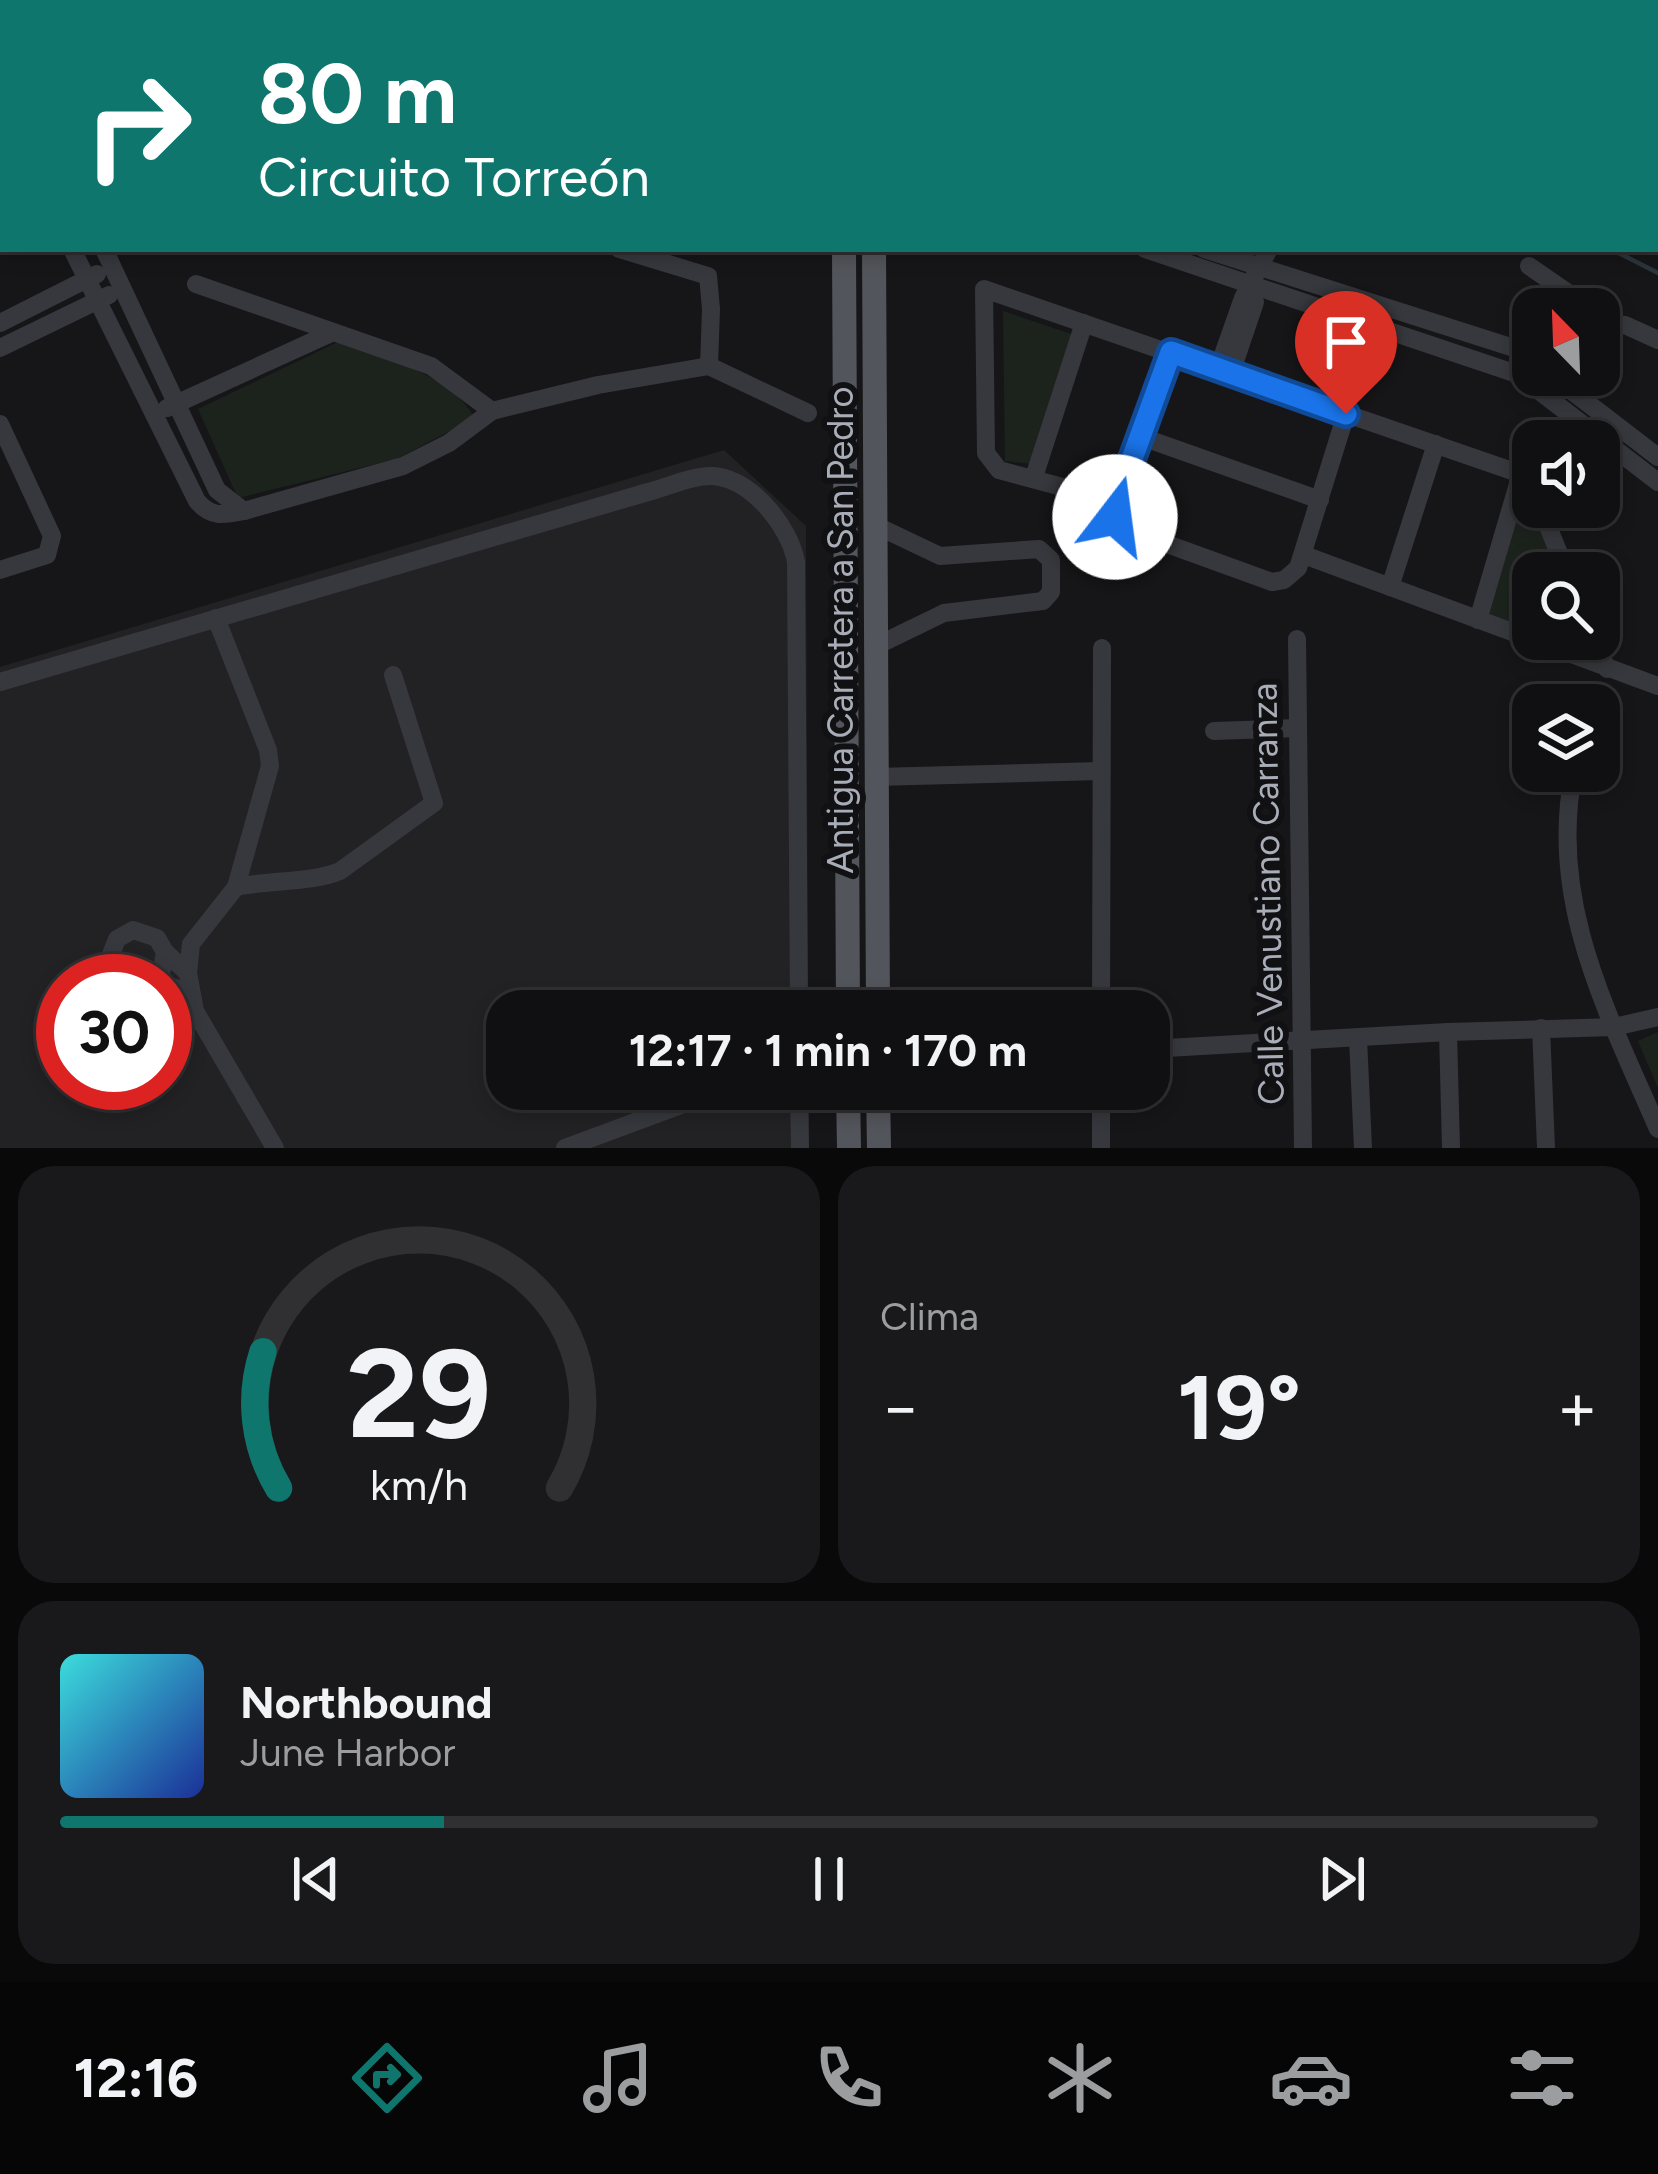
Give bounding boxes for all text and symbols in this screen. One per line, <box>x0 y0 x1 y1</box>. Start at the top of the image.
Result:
text: 80 m <box>258 43 457 144</box>
icon: right <box>60 48 216 204</box>
text: Circuito Torreón <box>258 145 650 210</box>
north arrow <box>1512 288 1620 396</box>
map controls <box>1512 288 1620 792</box>
pin <box>1295 291 1397 414</box>
icon: arrive <box>1313 309 1379 375</box>
street label: Antigua Carretera a San Pedro <box>819 387 862 873</box>
button: sound <box>1512 420 1620 528</box>
position arrow <box>1052 454 1178 580</box>
button: search <box>1512 552 1620 660</box>
street label: Calle Venustiano Carranza <box>1242 683 1293 1105</box>
button: layers <box>1512 684 1620 792</box>
speed limit sign: 30 <box>36 954 192 1110</box>
text: 12:17 · 1 min · 170 m <box>629 1023 1027 1077</box>
text: Clima <box>880 1293 979 1340</box>
text: 29 <box>347 1318 491 1468</box>
text: 19° <box>1177 1353 1301 1462</box>
text: − <box>880 1367 921 1447</box>
text: + <box>1557 1367 1598 1447</box>
text: km/h <box>370 1458 468 1510</box>
text: Northbound <box>240 1675 493 1729</box>
text: June Harbor <box>240 1729 456 1776</box>
icon: previous <box>283 1846 349 1912</box>
icon: pause <box>796 1846 862 1912</box>
icon: next <box>1309 1846 1375 1912</box>
icon: directions <box>345 2036 429 2120</box>
icon: music <box>576 2036 660 2120</box>
icon: phone <box>807 2036 891 2120</box>
icon: climate <box>1038 2036 1122 2120</box>
icon: car <box>1269 2036 1353 2120</box>
icon: filters <box>1500 2036 1584 2120</box>
text: 12:16 <box>74 2046 198 2111</box>

